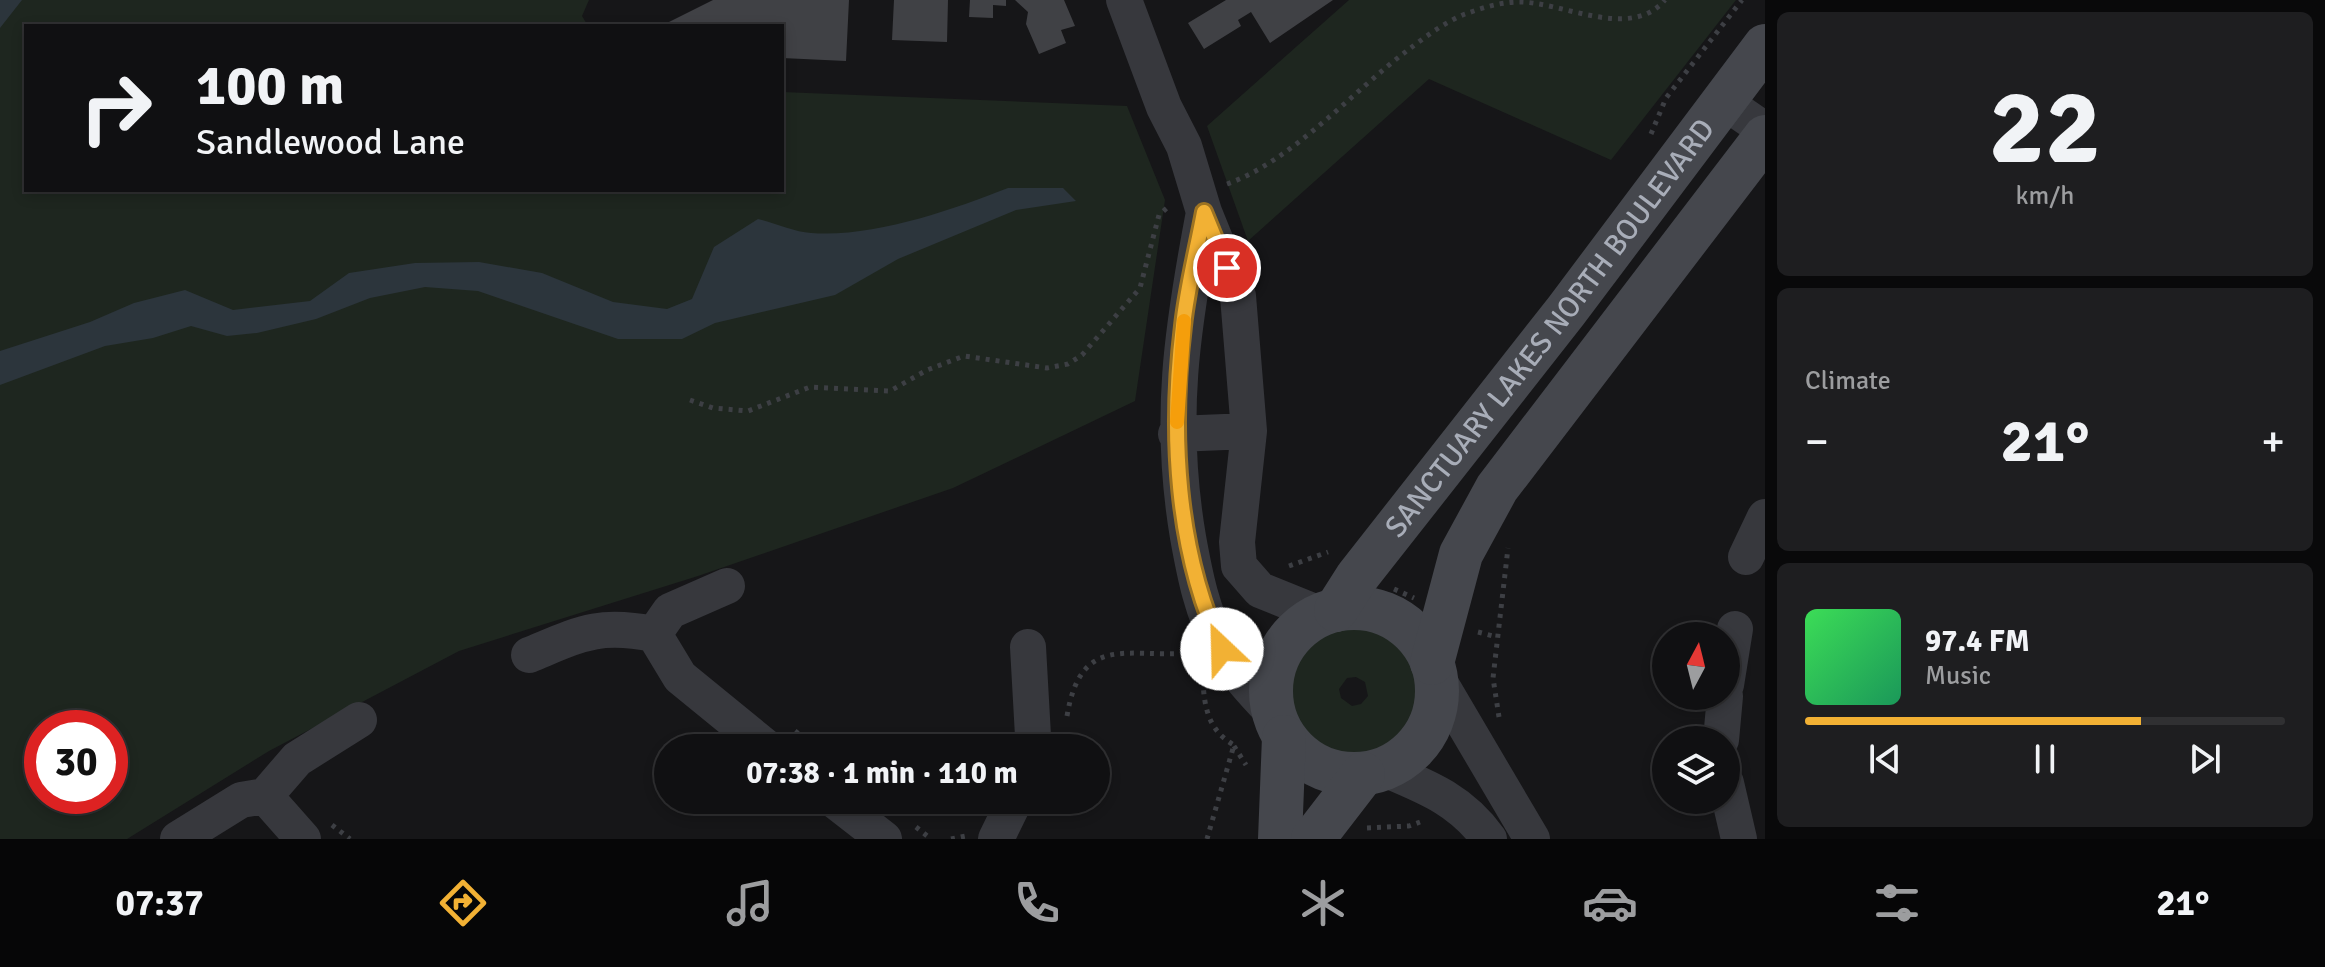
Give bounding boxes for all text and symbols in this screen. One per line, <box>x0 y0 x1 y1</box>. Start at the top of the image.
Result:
text: 100 m <box>196 51 344 120</box>
icon: right <box>64 56 168 160</box>
text: 22 <box>1989 64 2101 192</box>
street label: SANCTUARY LAKES NORTH BOULEVARD <box>1377 111 1722 545</box>
text: Sandlewood Lane <box>196 120 465 165</box>
text: km/h <box>2016 180 2074 212</box>
pin <box>1193 234 1261 302</box>
icon: arrive <box>1205 246 1249 290</box>
text: Climate <box>1805 365 1891 397</box>
text: 21° <box>2001 405 2089 479</box>
text: − <box>1805 415 1829 469</box>
text: + <box>2261 415 2285 469</box>
position arrow <box>1180 607 1264 691</box>
north arrow <box>1652 622 1740 710</box>
map controls <box>1652 622 1740 814</box>
text: 97.4 FM <box>1925 623 2030 660</box>
text: Music <box>1925 660 1991 692</box>
speed limit sign: 30 <box>24 710 128 814</box>
button: layers <box>1652 726 1740 814</box>
icon: previous <box>1863 737 1907 781</box>
icon: pause <box>2023 737 2067 781</box>
icon: next <box>2183 737 2227 781</box>
text: 07:38 · 1 min · 110 m <box>746 755 1018 792</box>
icon: directions <box>435 875 491 931</box>
icon: music <box>722 875 778 931</box>
icon: phone <box>1009 875 1065 931</box>
icon: climate <box>1295 875 1351 931</box>
icon: car <box>1582 875 1638 931</box>
icon: filters <box>1869 875 1925 931</box>
text: 07:37 <box>115 881 204 926</box>
text: 21° <box>2156 881 2209 926</box>

